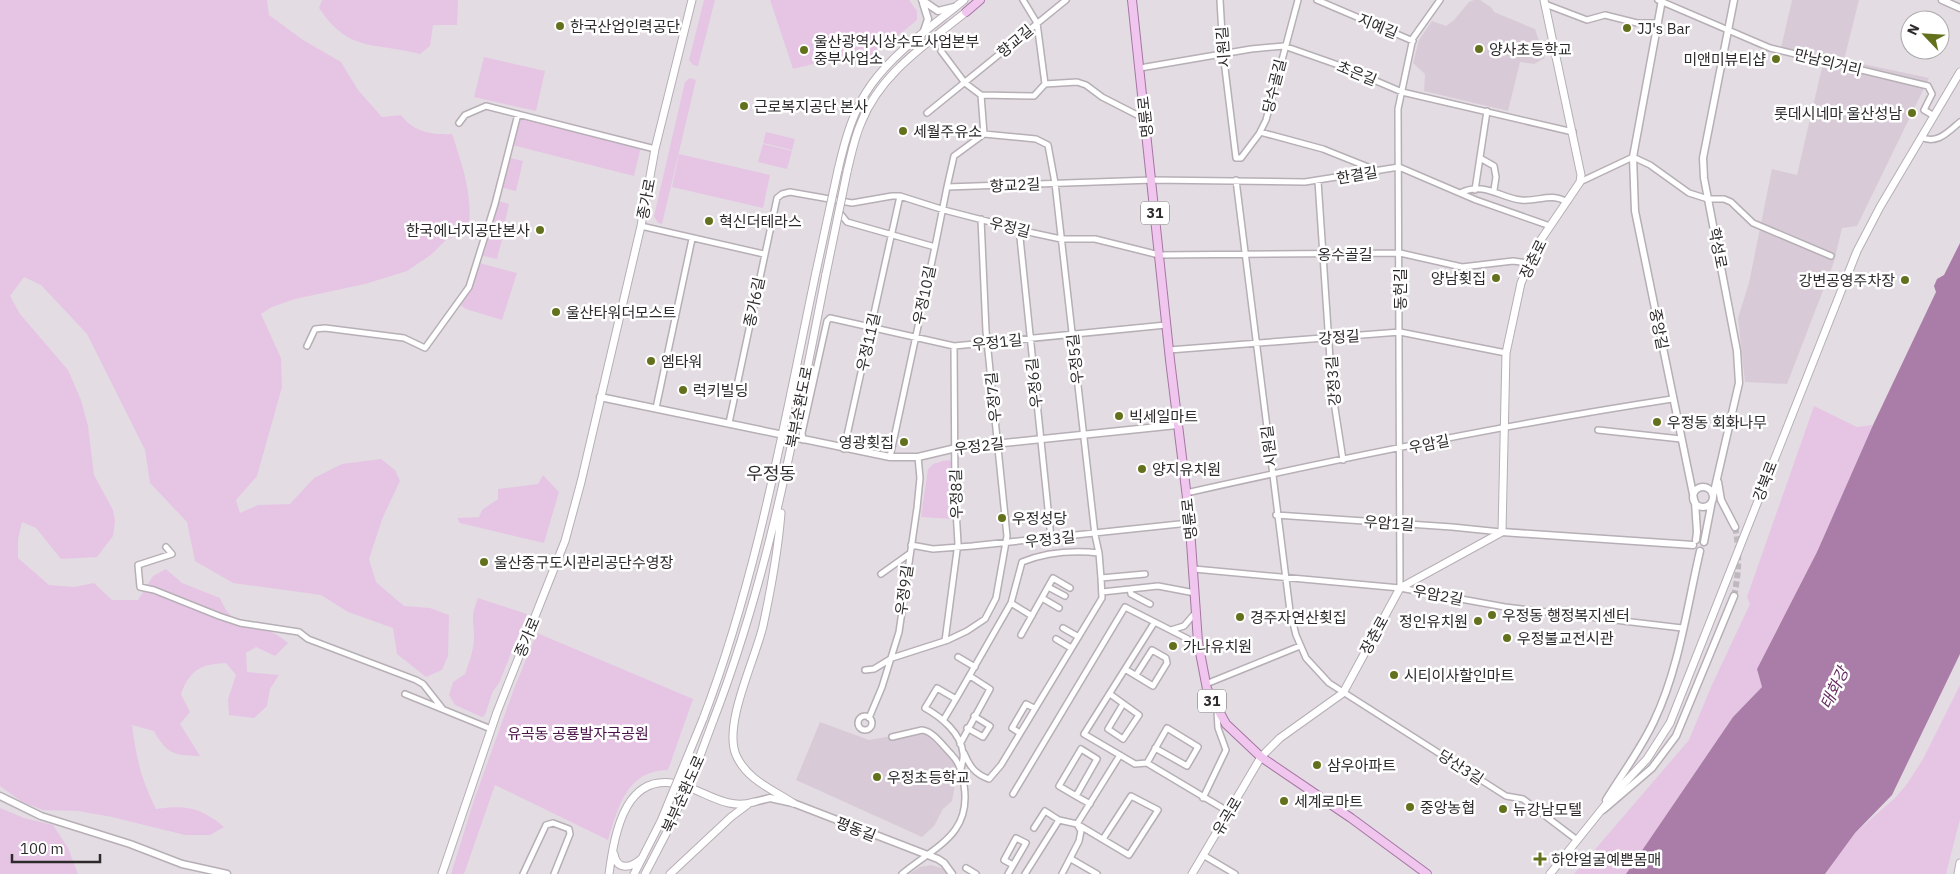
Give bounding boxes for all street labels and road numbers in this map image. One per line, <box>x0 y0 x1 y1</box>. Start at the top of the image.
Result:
street label: 지예길 <box>1355 9 1401 43</box>
street label: 향교길 <box>993 20 1037 62</box>
street label: 시원길 <box>1212 26 1234 68</box>
street label: 만남의거리 <box>1792 44 1864 80</box>
street label: 초은길 <box>1334 56 1380 90</box>
street label: 당수골길 <box>1258 57 1290 115</box>
street label: 명륜로 <box>1133 95 1157 139</box>
street label: 한결길 <box>1335 162 1379 188</box>
street label: 향교2길 <box>989 174 1041 196</box>
street label: 종가로 <box>633 177 659 221</box>
road number: 31 <box>1141 202 1169 224</box>
street label: 우정길 <box>988 213 1032 241</box>
street label: 학성로 <box>1705 226 1731 270</box>
street label: 장춘로 <box>1515 236 1551 282</box>
street label: 옹수골길 <box>1317 245 1373 264</box>
street label: 우정10길 <box>909 264 939 326</box>
street label: 동헌길 <box>1391 268 1410 310</box>
street label: 종가6길 <box>739 275 769 329</box>
street label: 중앙길 <box>1646 307 1672 351</box>
street label: 우정11길 <box>852 311 884 373</box>
street label: 강정길 <box>1318 326 1360 348</box>
street label: 우정1길 <box>971 330 1023 354</box>
street label: 우정5길 <box>1063 333 1087 385</box>
street label: 강정3길 <box>1322 355 1344 407</box>
street label: 우정6길 <box>1022 357 1046 409</box>
street label: 북부순환도로 <box>782 365 816 449</box>
street label: 우정7길 <box>981 371 1005 423</box>
street label: 시원길 <box>1257 424 1281 468</box>
street label: 우암길 <box>1407 431 1451 457</box>
street label: 우정2길 <box>953 433 1005 459</box>
street label: 강북로 <box>1749 458 1781 504</box>
street label: 우정8길 <box>946 469 966 519</box>
street label: 명륜로 <box>1177 497 1201 541</box>
street label: 우암1길 <box>1363 512 1415 534</box>
street label: 우정3길 <box>1024 527 1076 551</box>
street label: 우정9길 <box>891 564 917 616</box>
street label: 우암2길 <box>1411 581 1465 609</box>
street label: 장춘로 <box>1356 612 1392 658</box>
street label: 종가로 <box>510 614 544 660</box>
road number: 31 <box>1198 689 1226 712</box>
street label: 당산3길 <box>1435 745 1487 789</box>
street label: 북부순환도로 <box>657 752 709 836</box>
street label: 유곡로 <box>1208 793 1246 839</box>
street label: 평동길 <box>833 813 879 845</box>

